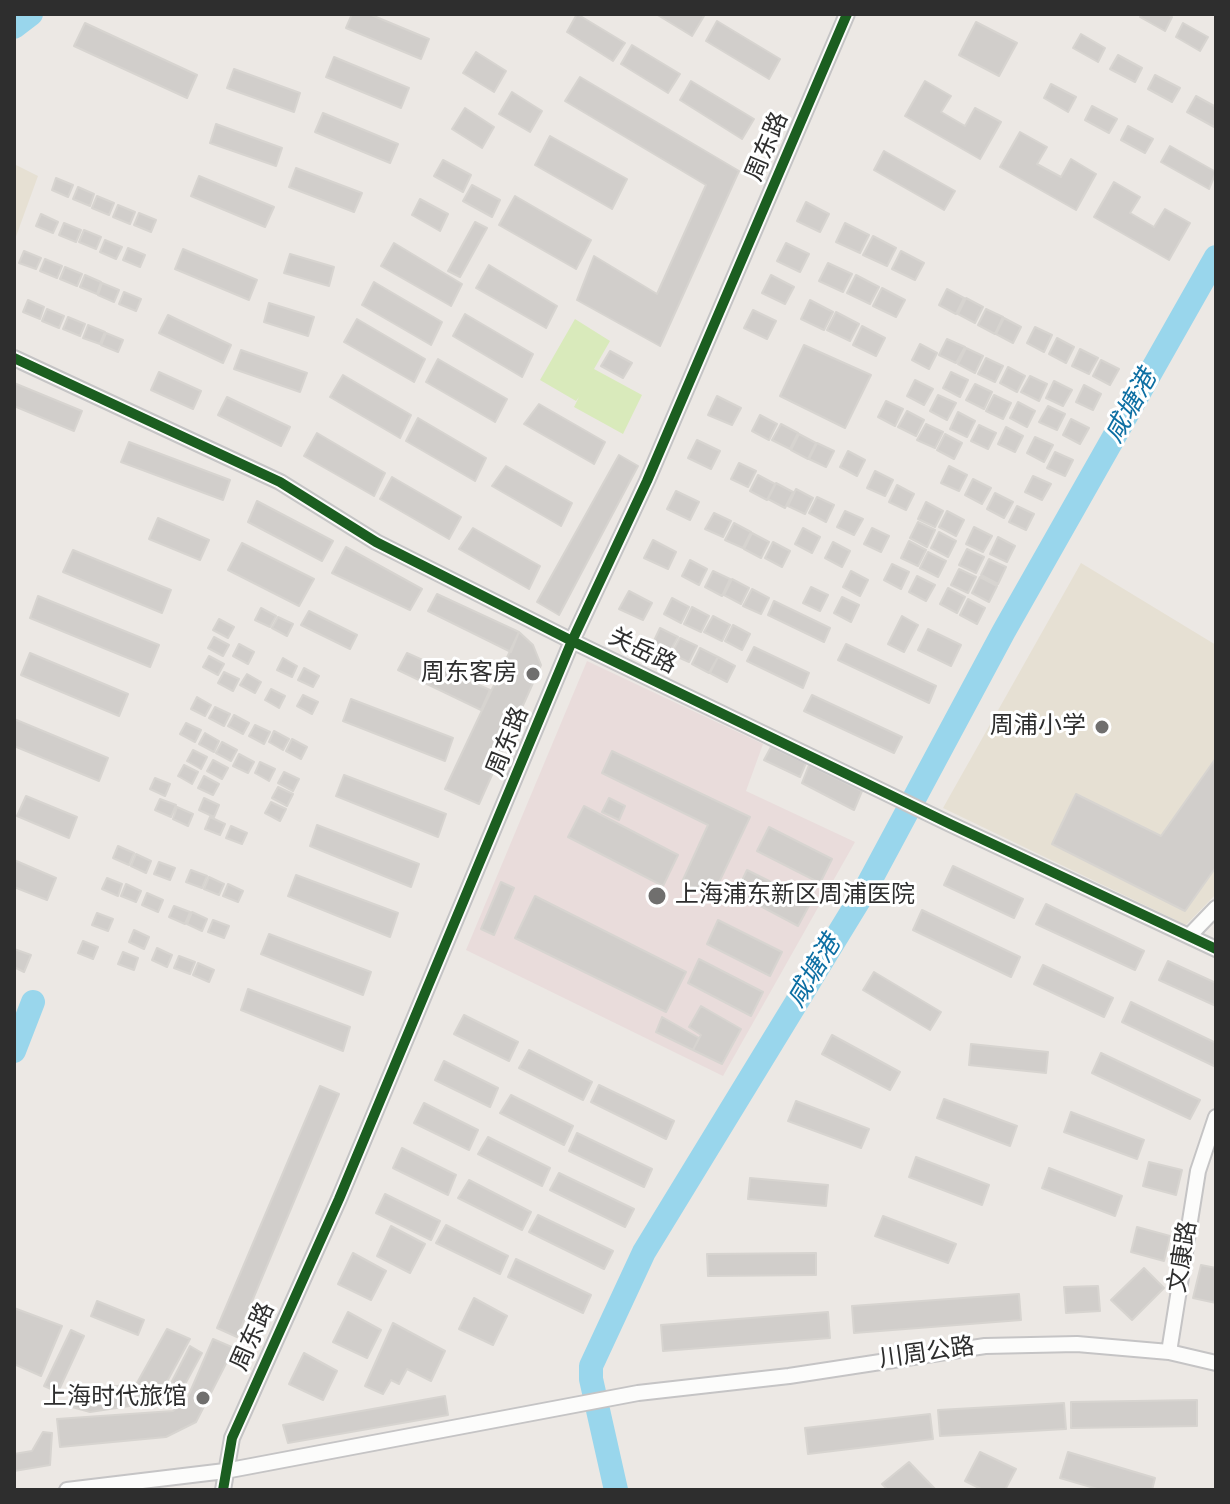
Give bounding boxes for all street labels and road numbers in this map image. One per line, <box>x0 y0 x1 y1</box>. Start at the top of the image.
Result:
street label: 周东路 <box>741 108 795 186</box>
street label: 关岳路 <box>603 623 681 681</box>
street label: 周东路 <box>482 703 536 781</box>
street label: 文康路 <box>1164 1219 1204 1295</box>
street label: 周东路 <box>226 1298 282 1376</box>
street label: 川周公路 <box>877 1333 977 1375</box>

